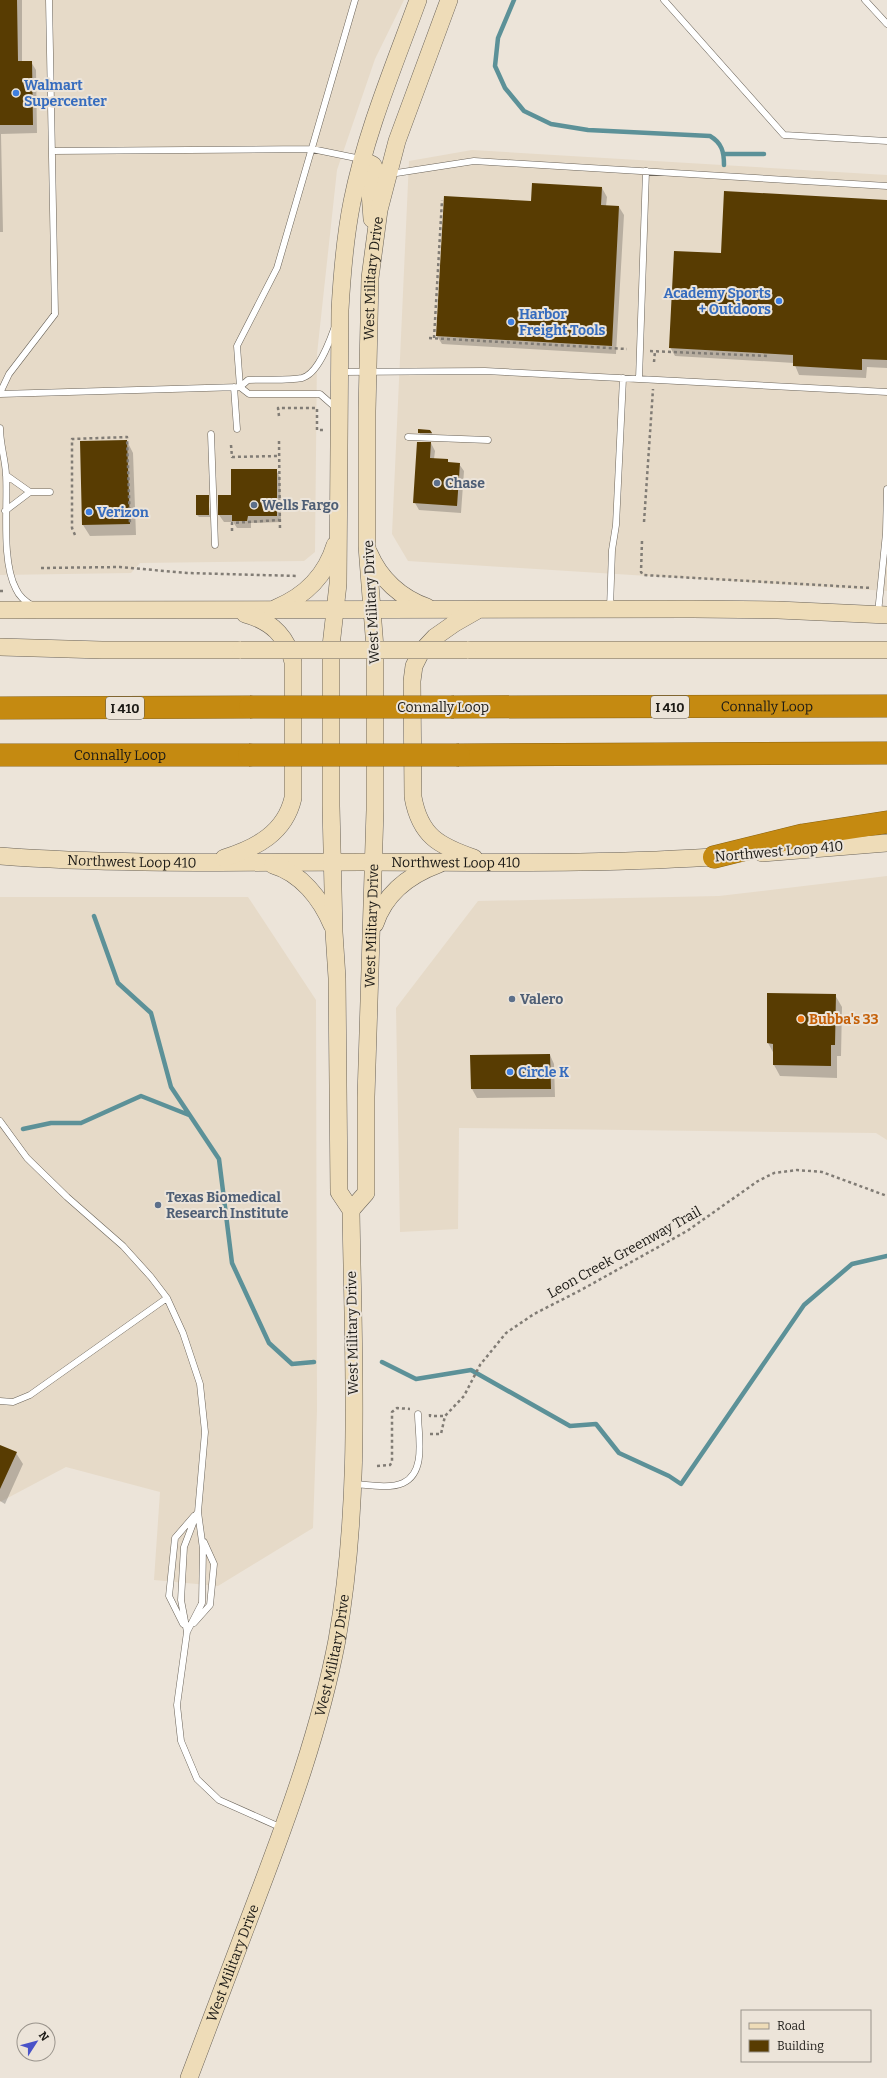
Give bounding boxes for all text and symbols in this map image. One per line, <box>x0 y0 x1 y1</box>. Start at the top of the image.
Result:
place label: Walmart Supercenter <box>24 77 107 110</box>
marker: Walmart Supercenter <box>11 88 21 98</box>
street label: West Military Drive <box>361 216 387 340</box>
place label: Academy Sports + Outdoors <box>663 285 771 318</box>
marker: Academy Sports + Outdoors <box>774 296 784 306</box>
place label: Harbor Freight Tools <box>519 306 606 339</box>
marker: Harbor Freight Tools <box>506 317 516 327</box>
place label: Chase <box>445 475 485 492</box>
marker: Chase <box>432 478 442 488</box>
place label: Wells Fargo <box>262 497 339 514</box>
marker: Wells Fargo <box>249 500 259 510</box>
place label: Verizon <box>97 504 149 521</box>
marker: Verizon <box>84 507 94 517</box>
street label: West Military Drive <box>360 540 383 664</box>
road number: I 410 <box>651 696 689 718</box>
road number: I 410 <box>106 697 144 719</box>
street label: Connally Loop <box>721 698 813 715</box>
street label: Connally Loop <box>397 699 489 716</box>
street label: Connally Loop <box>74 747 166 764</box>
street label: Northwest Loop 410 <box>714 837 844 866</box>
street label: Northwest Loop 410 <box>67 852 197 871</box>
street label: Northwest Loop 410 <box>391 854 521 871</box>
street label: West Military Drive <box>361 863 382 988</box>
place label: Valero <box>520 991 563 1008</box>
marker: Valero <box>507 994 517 1004</box>
place label: Bubba's 33 <box>809 1011 879 1028</box>
marker: Bubba's 33 <box>796 1014 806 1024</box>
place label: Circle K <box>518 1064 569 1081</box>
marker: Circle K <box>505 1067 515 1077</box>
place label: Texas Biomedical Research Institute <box>166 1189 289 1222</box>
marker: Texas Biomedical Research Institute <box>153 1200 163 1210</box>
street label: Leon Creek Greenway Trail <box>544 1203 704 1302</box>
street label: West Military Drive <box>343 1271 362 1395</box>
street label: West Military Drive <box>311 1593 353 1718</box>
street label: West Military Drive <box>203 1902 263 2024</box>
legend <box>741 2010 871 2062</box>
text: Road <box>777 2019 805 2033</box>
north arrow <box>16 2022 56 2062</box>
text: N <box>36 2029 52 2044</box>
text: Building <box>777 2039 824 2053</box>

